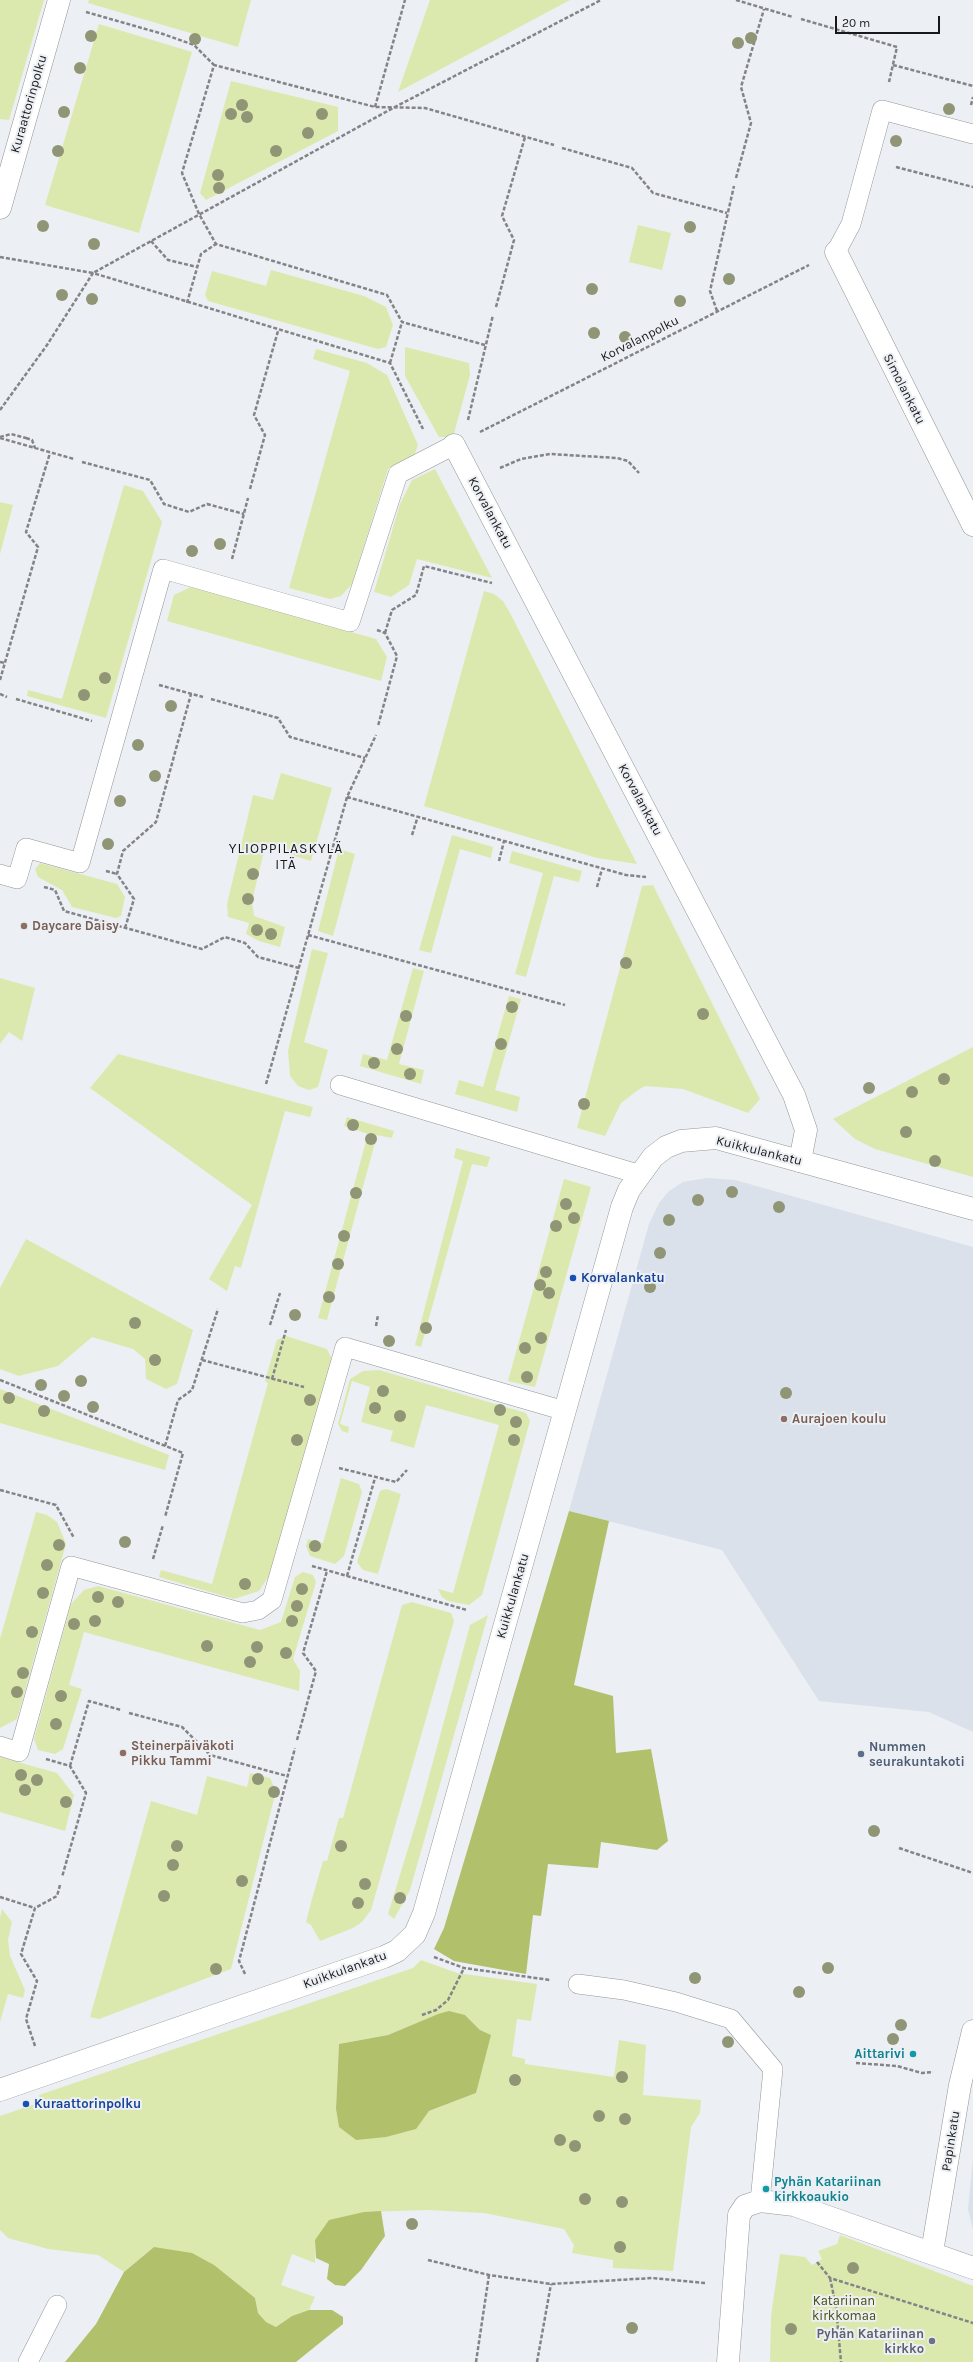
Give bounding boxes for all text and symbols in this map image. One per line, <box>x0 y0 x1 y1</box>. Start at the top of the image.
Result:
scale bar <box>837 8 942 34</box>
text: 20 m <box>842 16 870 30</box>
street label: Kuraattorinpolku <box>7 53 51 155</box>
street label: Korvalanpolku <box>598 313 682 365</box>
street label: Simolankatu <box>880 351 928 427</box>
street label: Korvalankatu <box>465 474 515 552</box>
street label: Korvalankatu <box>615 761 665 839</box>
district label: YLIOPPILASKYLÄ ITÄ <box>229 841 343 874</box>
place label: Daycare Daisy <box>32 918 119 934</box>
marker: Daycare Daisy <box>19 921 29 931</box>
street label: Kuikkulankatu <box>714 1133 804 1169</box>
place label: Korvalankatu <box>581 1270 665 1286</box>
marker: Korvalankatu <box>568 1273 578 1283</box>
place label: Aurajoen koulu <box>792 1411 886 1427</box>
marker: Aurajoen koulu <box>779 1414 789 1424</box>
street label: Kuikkulankatu <box>493 1552 533 1640</box>
place label: Steinerpäiväkoti Pikku Tammi <box>131 1738 234 1769</box>
place label: Nummen seurakuntakoti <box>869 1739 965 1770</box>
marker: Steinerpäiväkoti Pikku Tammi <box>118 1748 128 1758</box>
marker: Nummen seurakuntakoti <box>856 1749 866 1759</box>
street label: Kuikkulankatu <box>301 1948 389 1992</box>
place label: Aittarivi <box>854 2046 905 2062</box>
marker: Aittarivi <box>908 2049 918 2059</box>
place label: Kuraattorinpolku <box>34 2096 141 2112</box>
marker: Kuraattorinpolku <box>21 2099 31 2109</box>
street label: Papinkatu <box>939 2110 963 2172</box>
place label: Pyhän Katariinan kirkkoaukio <box>774 2174 881 2205</box>
marker: Pyhän Katariinan kirkkoaukio <box>761 2184 771 2194</box>
park label: Katariinan kirkkomaa <box>812 2293 876 2324</box>
place label: Pyhän Katariinan kirkko <box>817 2326 924 2357</box>
marker: Pyhän Katariinan kirkko <box>927 2336 937 2346</box>

